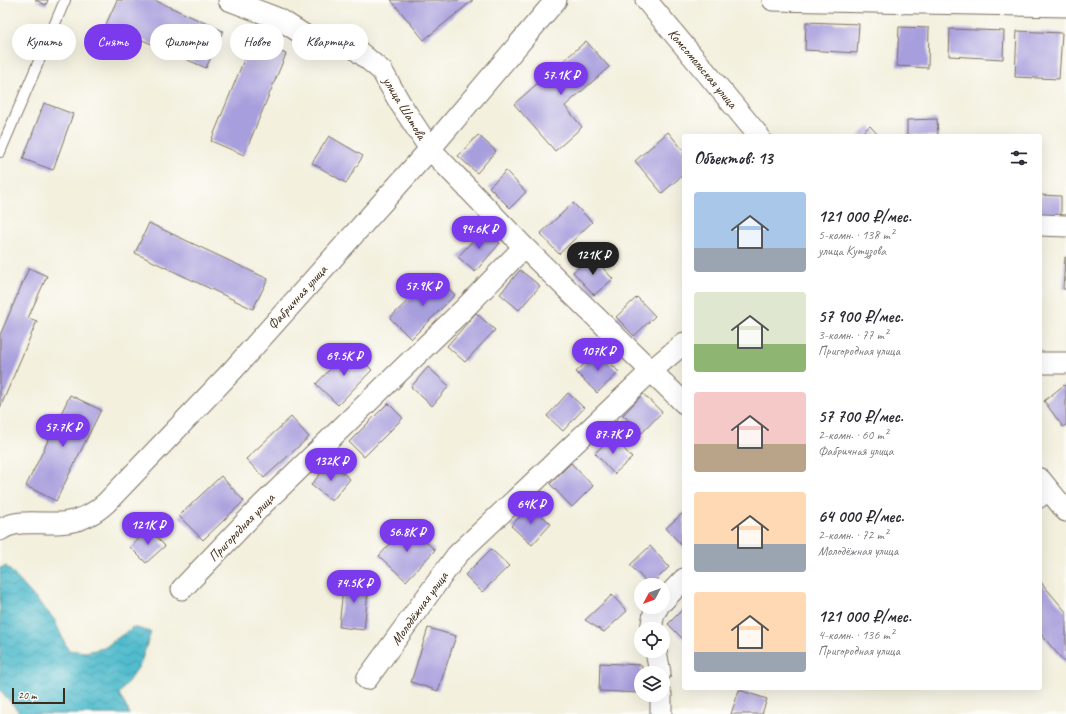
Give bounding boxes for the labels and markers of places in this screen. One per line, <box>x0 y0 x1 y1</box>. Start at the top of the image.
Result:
pin: 57.1K ₽ <box>524 62 598 96</box>
pin: 94.6K ₽ <box>442 216 516 250</box>
pin: 121K ₽ <box>560 242 626 276</box>
pin: 57.9K ₽ <box>386 273 460 307</box>
pin: 107K ₽ <box>565 338 631 372</box>
pin: 69.5K ₽ <box>307 343 381 377</box>
pin: 57.7K ₽ <box>26 414 100 448</box>
pin: 87.7K ₽ <box>576 421 650 455</box>
pin: 132K ₽ <box>298 448 364 482</box>
pin: 64K ₽ <box>503 491 559 525</box>
pin: 121K ₽ <box>115 512 181 546</box>
pin: 56.8K ₽ <box>370 519 444 553</box>
pin: 74.5K ₽ <box>317 570 391 604</box>

